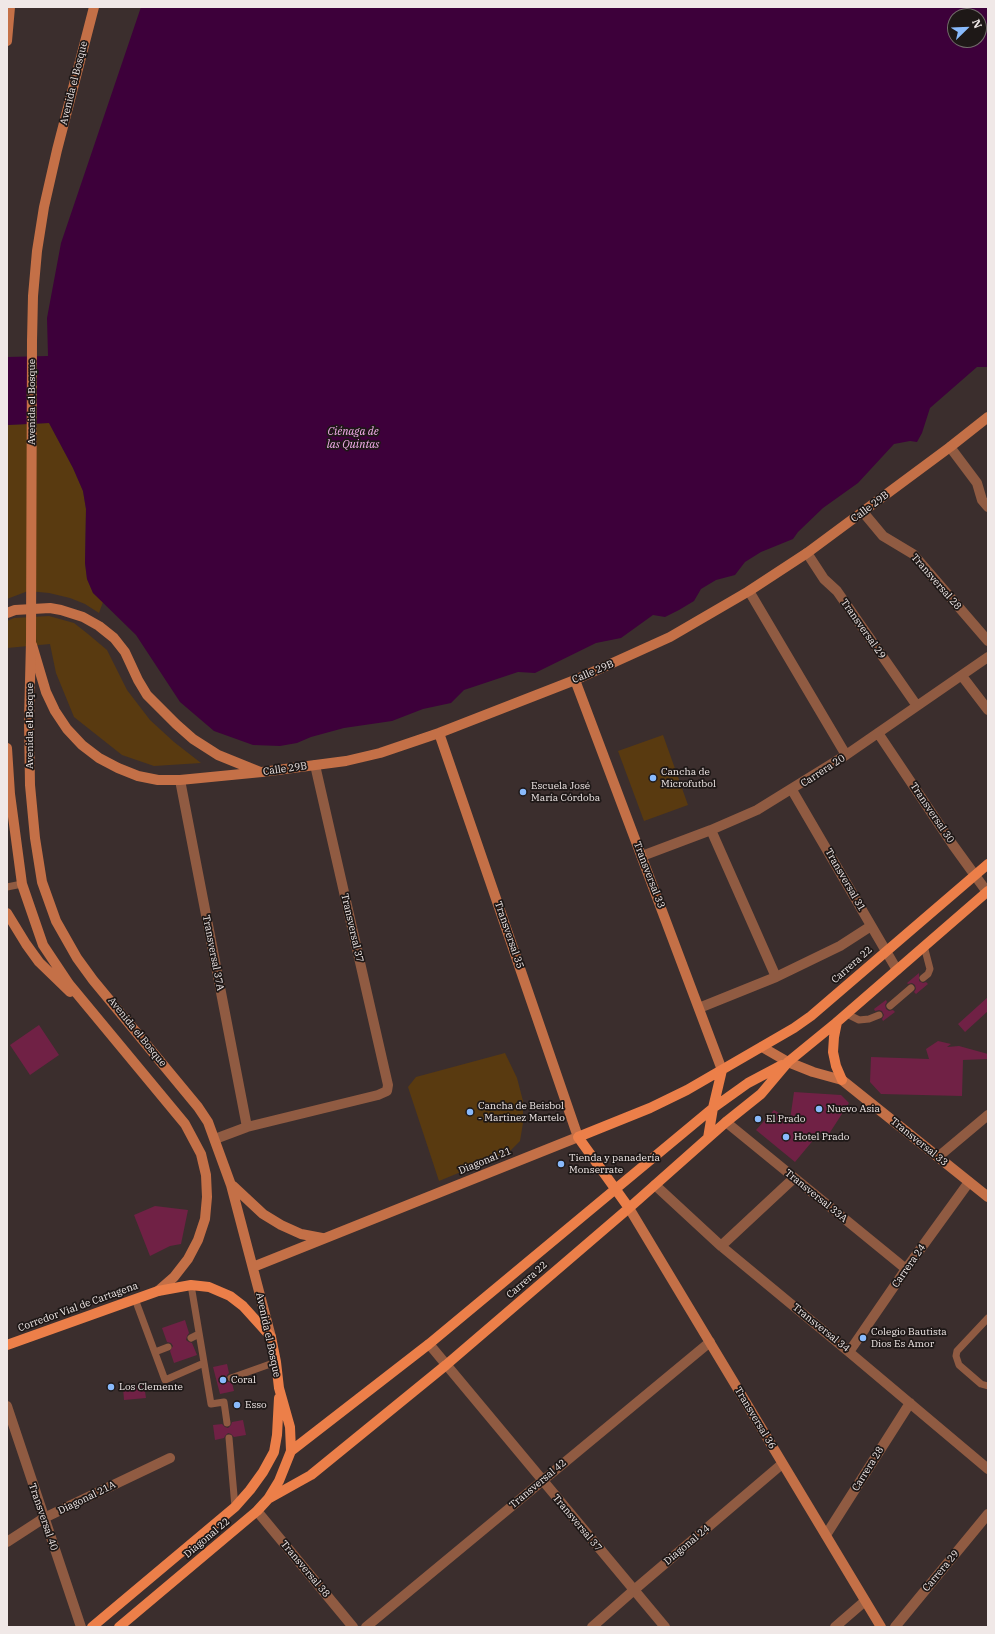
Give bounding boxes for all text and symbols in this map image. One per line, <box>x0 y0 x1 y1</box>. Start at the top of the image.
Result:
north arrow <box>947 8 987 48</box>
text: N <box>969 17 985 30</box>
street label: Avenida el Bosque <box>58 40 90 126</box>
street label: Avenida el Bosque <box>26 359 38 445</box>
water label: Ciénaga de las Quintas <box>327 425 379 451</box>
street label: Calle 29B <box>849 489 891 525</box>
street label: Transversal 28 <box>908 552 964 612</box>
street label: Transversal 29 <box>838 597 888 661</box>
street label: Calle 29B <box>570 658 616 686</box>
street label: Avenida el Bosque <box>24 683 36 769</box>
street label: Carrera 20 <box>799 752 847 790</box>
street label: Calle 29B <box>262 760 308 778</box>
place label: Cancha de Microfutbol <box>661 766 716 790</box>
marker: Cancha de Microfutbol <box>648 773 658 783</box>
place label: Escuela José María Córdoba <box>531 780 600 804</box>
street label: Transversal 30 <box>907 781 957 845</box>
marker: Escuela José María Córdoba <box>518 787 528 797</box>
street label: Transversal 33 <box>631 840 667 910</box>
street label: Transversal 31 <box>822 847 868 913</box>
street label: Transversal 37 <box>338 892 366 964</box>
street label: Transversal 35 <box>492 900 526 970</box>
street label: Transversal 37A <box>200 914 226 992</box>
street label: Carrera 22 <box>829 944 875 986</box>
street label: Avenida el Bosque <box>105 995 169 1069</box>
place label: Cancha de Beisbol - Martinez Martelo <box>478 1100 565 1124</box>
place label: Nuevo Asia <box>827 1103 880 1115</box>
marker: Nuevo Asia <box>814 1104 824 1114</box>
marker: Cancha de Beisbol - Martinez Martelo <box>465 1107 475 1117</box>
place label: El Prado <box>766 1113 805 1125</box>
marker: El Prado <box>753 1114 763 1124</box>
street label: Transversal 33 <box>888 1115 950 1169</box>
place label: Hotel Prado <box>794 1131 849 1143</box>
marker: Hotel Prado <box>781 1132 791 1142</box>
street label: Diagonal 21 <box>457 1145 513 1177</box>
place label: Tienda y panadería Monserrate <box>569 1152 660 1176</box>
marker: Tienda y panadería Monserrate <box>556 1159 566 1169</box>
street label: Transversal 33A <box>782 1167 850 1225</box>
street label: Carrera 24 <box>890 1242 928 1290</box>
street label: Carrera 22 <box>504 1259 550 1301</box>
street label: Corredor Vial de Cartagena <box>16 1280 140 1334</box>
street label: Avenida el Bosque <box>253 1292 283 1378</box>
street label: Transversal 34 <box>790 1301 852 1355</box>
place label: Colegio Bautista Dios Es Amor <box>871 1326 947 1350</box>
marker: Colegio Bautista Dios Es Amor <box>858 1333 868 1343</box>
place label: Coral <box>231 1374 256 1386</box>
marker: Coral <box>218 1375 228 1385</box>
place label: Los Clemente <box>119 1381 183 1393</box>
marker: Los Clemente <box>106 1382 116 1392</box>
street label: Transversal 36 <box>732 1385 778 1451</box>
place label: Esso <box>245 1399 267 1411</box>
marker: Esso <box>232 1400 242 1410</box>
street label: Carrera 28 <box>850 1445 886 1493</box>
street label: Transversal 42 <box>507 1457 569 1511</box>
street label: Diagonal 21A <box>56 1479 118 1517</box>
street label: Transversal 40 <box>26 1482 60 1552</box>
street label: Transversal 37 <box>550 1492 604 1554</box>
street label: Diagonal 22 <box>182 1515 232 1561</box>
street label: Diagonal 24 <box>662 1522 712 1568</box>
street label: Transversal 38 <box>278 1538 332 1600</box>
street label: Carrera 29 <box>920 1548 962 1594</box>

